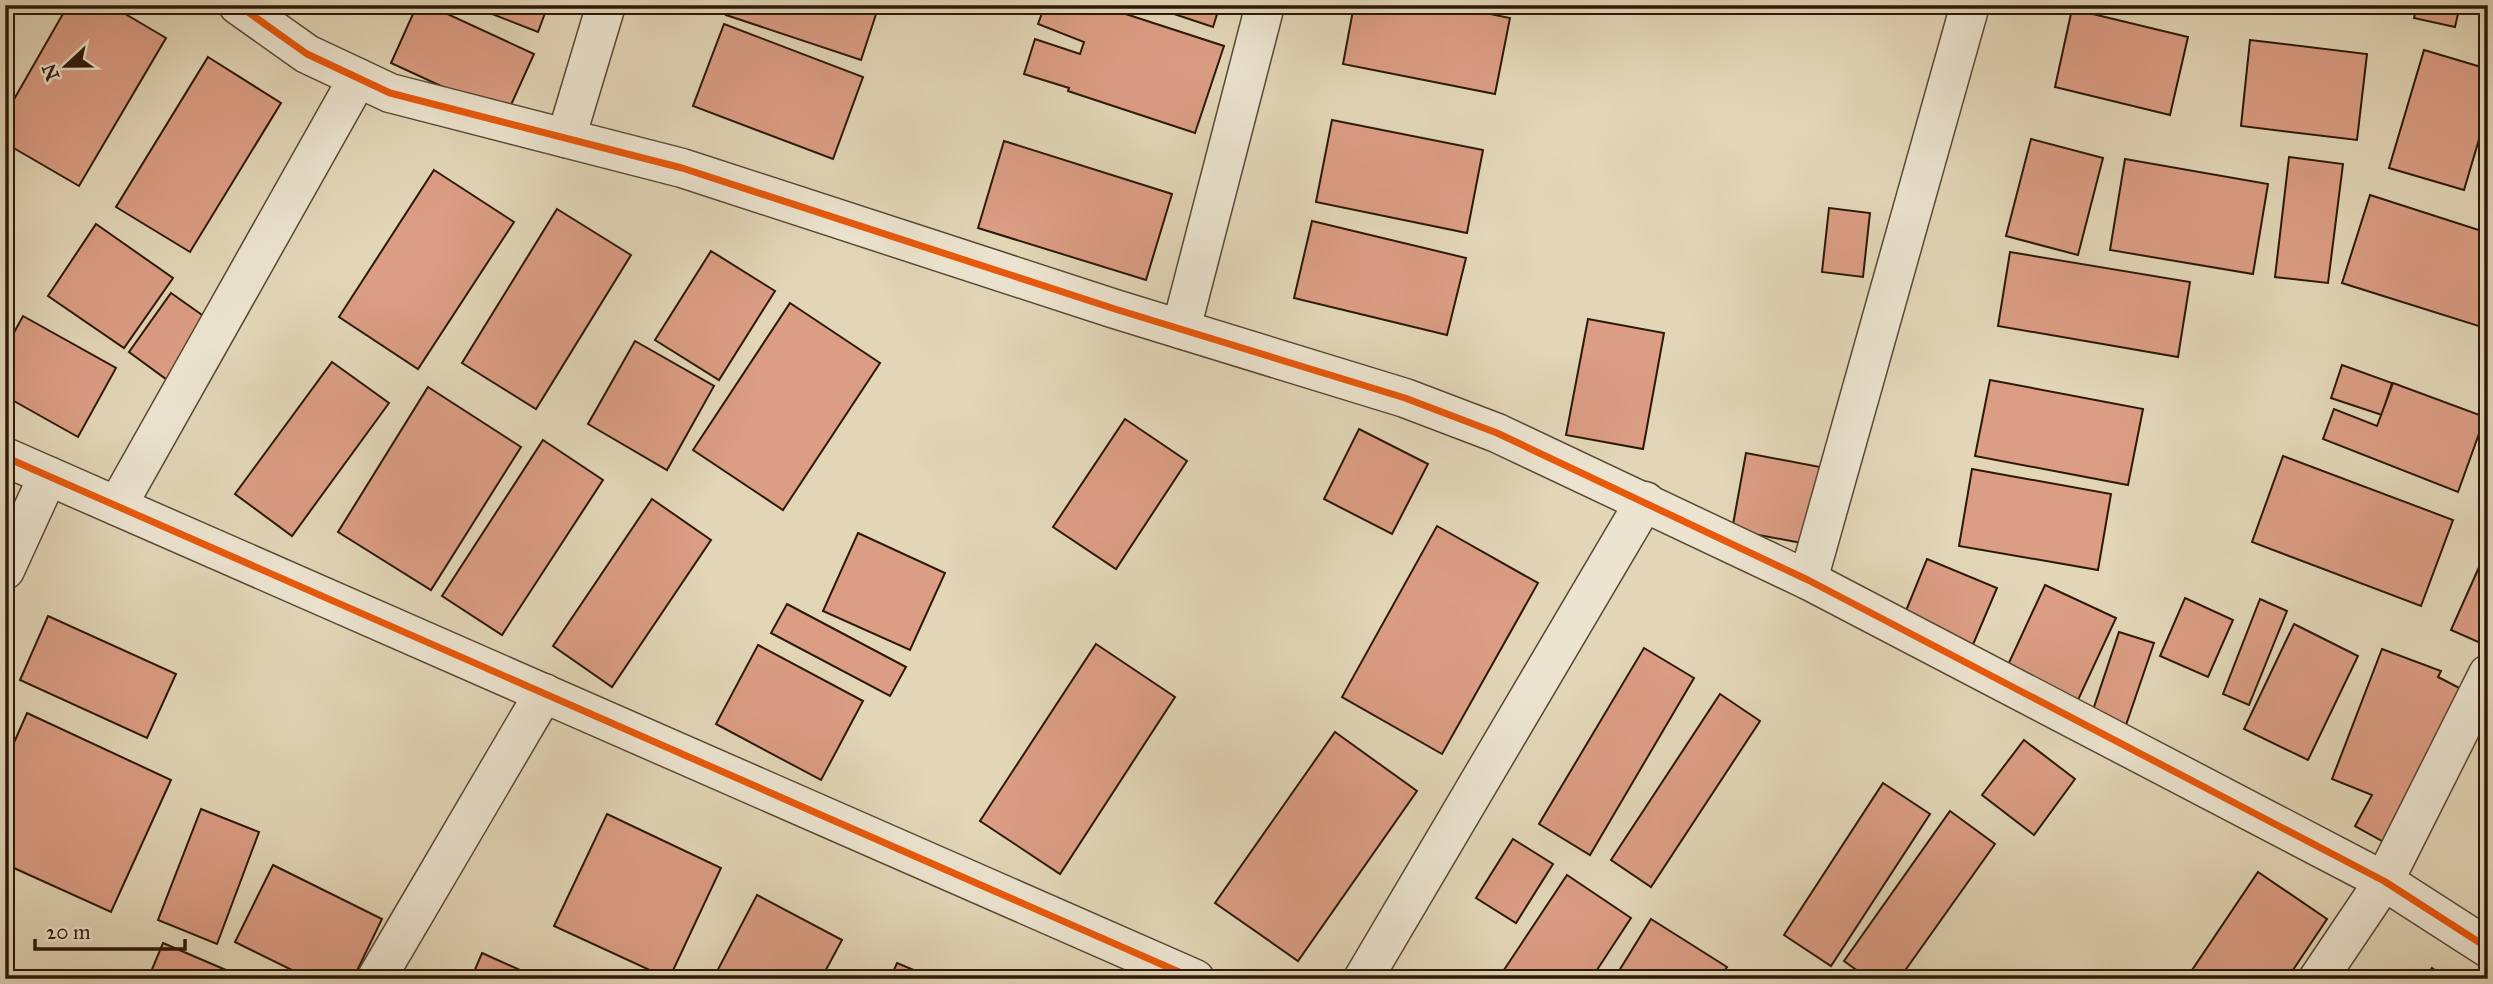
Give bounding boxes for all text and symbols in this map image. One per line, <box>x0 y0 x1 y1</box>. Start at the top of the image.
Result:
north arrow <box>32 32 102 102</box>
text: N <box>37 60 64 84</box>
scale bar <box>35 907 186 951</box>
text: 20 m <box>46 919 91 945</box>

